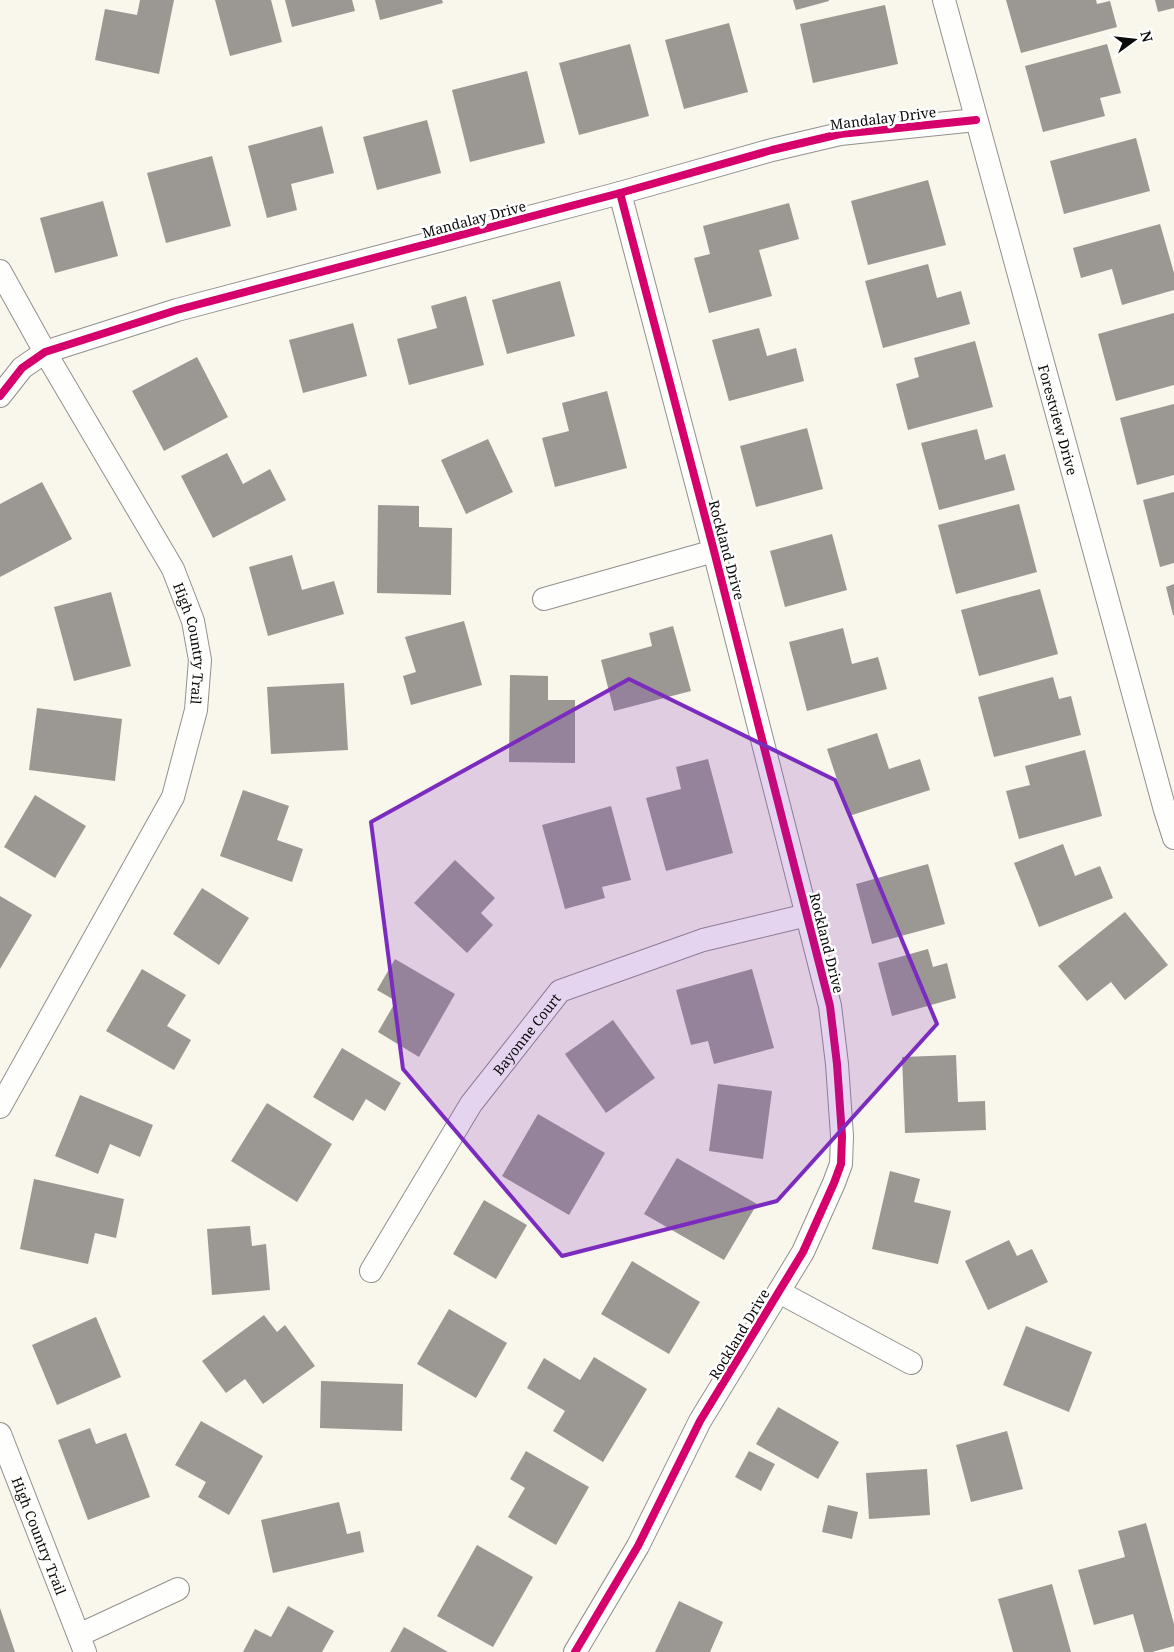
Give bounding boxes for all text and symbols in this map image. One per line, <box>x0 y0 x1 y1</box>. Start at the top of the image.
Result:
north arrow <box>1109 15 1159 65</box>
text: N <box>1136 29 1158 44</box>
street label: Mandalay Drive <box>829 102 937 134</box>
street label: Mandalay Drive <box>420 196 528 242</box>
street label: Forestview Drive <box>1034 362 1083 477</box>
street label: Rockland Drive <box>705 498 749 602</box>
street label: High Country Trail <box>169 579 210 706</box>
street label: Rockland Drive <box>805 891 849 995</box>
street label: Bayonne Court <box>488 989 564 1079</box>
street label: Rockland Drive <box>704 1285 774 1383</box>
street label: High Country Trail <box>8 1474 71 1598</box>

